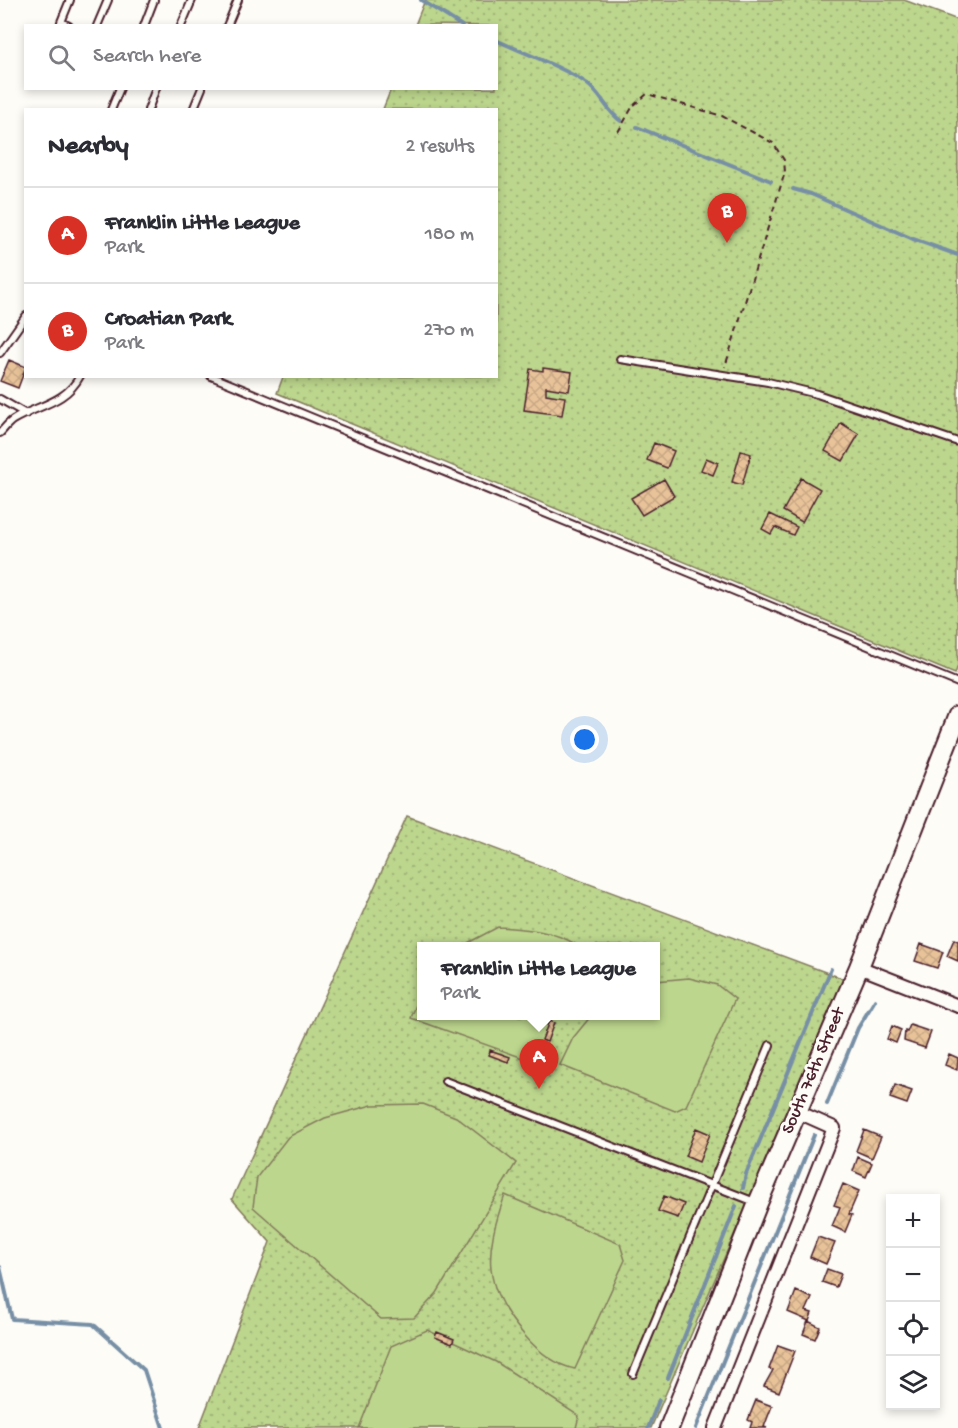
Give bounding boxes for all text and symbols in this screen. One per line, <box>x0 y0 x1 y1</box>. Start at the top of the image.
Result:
search box <box>24 24 498 90</box>
icon: search <box>45 41 78 74</box>
text: Search here <box>93 44 201 70</box>
text: Nearby <box>48 132 129 163</box>
text: 2 results <box>405 136 474 159</box>
pin: B <box>708 194 746 243</box>
text: Franklin Little League <box>105 211 300 237</box>
text: A <box>62 224 73 247</box>
text: 180 m <box>425 224 474 247</box>
text: Park <box>105 237 143 260</box>
text: Croatian Park <box>105 307 232 333</box>
text: B <box>62 320 73 343</box>
text: 270 m <box>424 320 474 343</box>
text: Park <box>105 333 143 356</box>
your location <box>570 725 599 754</box>
popup <box>417 942 660 1020</box>
text: Franklin Little League <box>441 957 636 983</box>
text: Park <box>441 983 479 1006</box>
street label: South 76th Street <box>778 1003 851 1137</box>
pin: A <box>520 1040 558 1089</box>
map controls <box>886 1194 940 1410</box>
button: + <box>886 1194 940 1248</box>
button: − <box>886 1248 940 1302</box>
button: locate <box>886 1302 940 1356</box>
button: layers <box>886 1356 940 1410</box>

